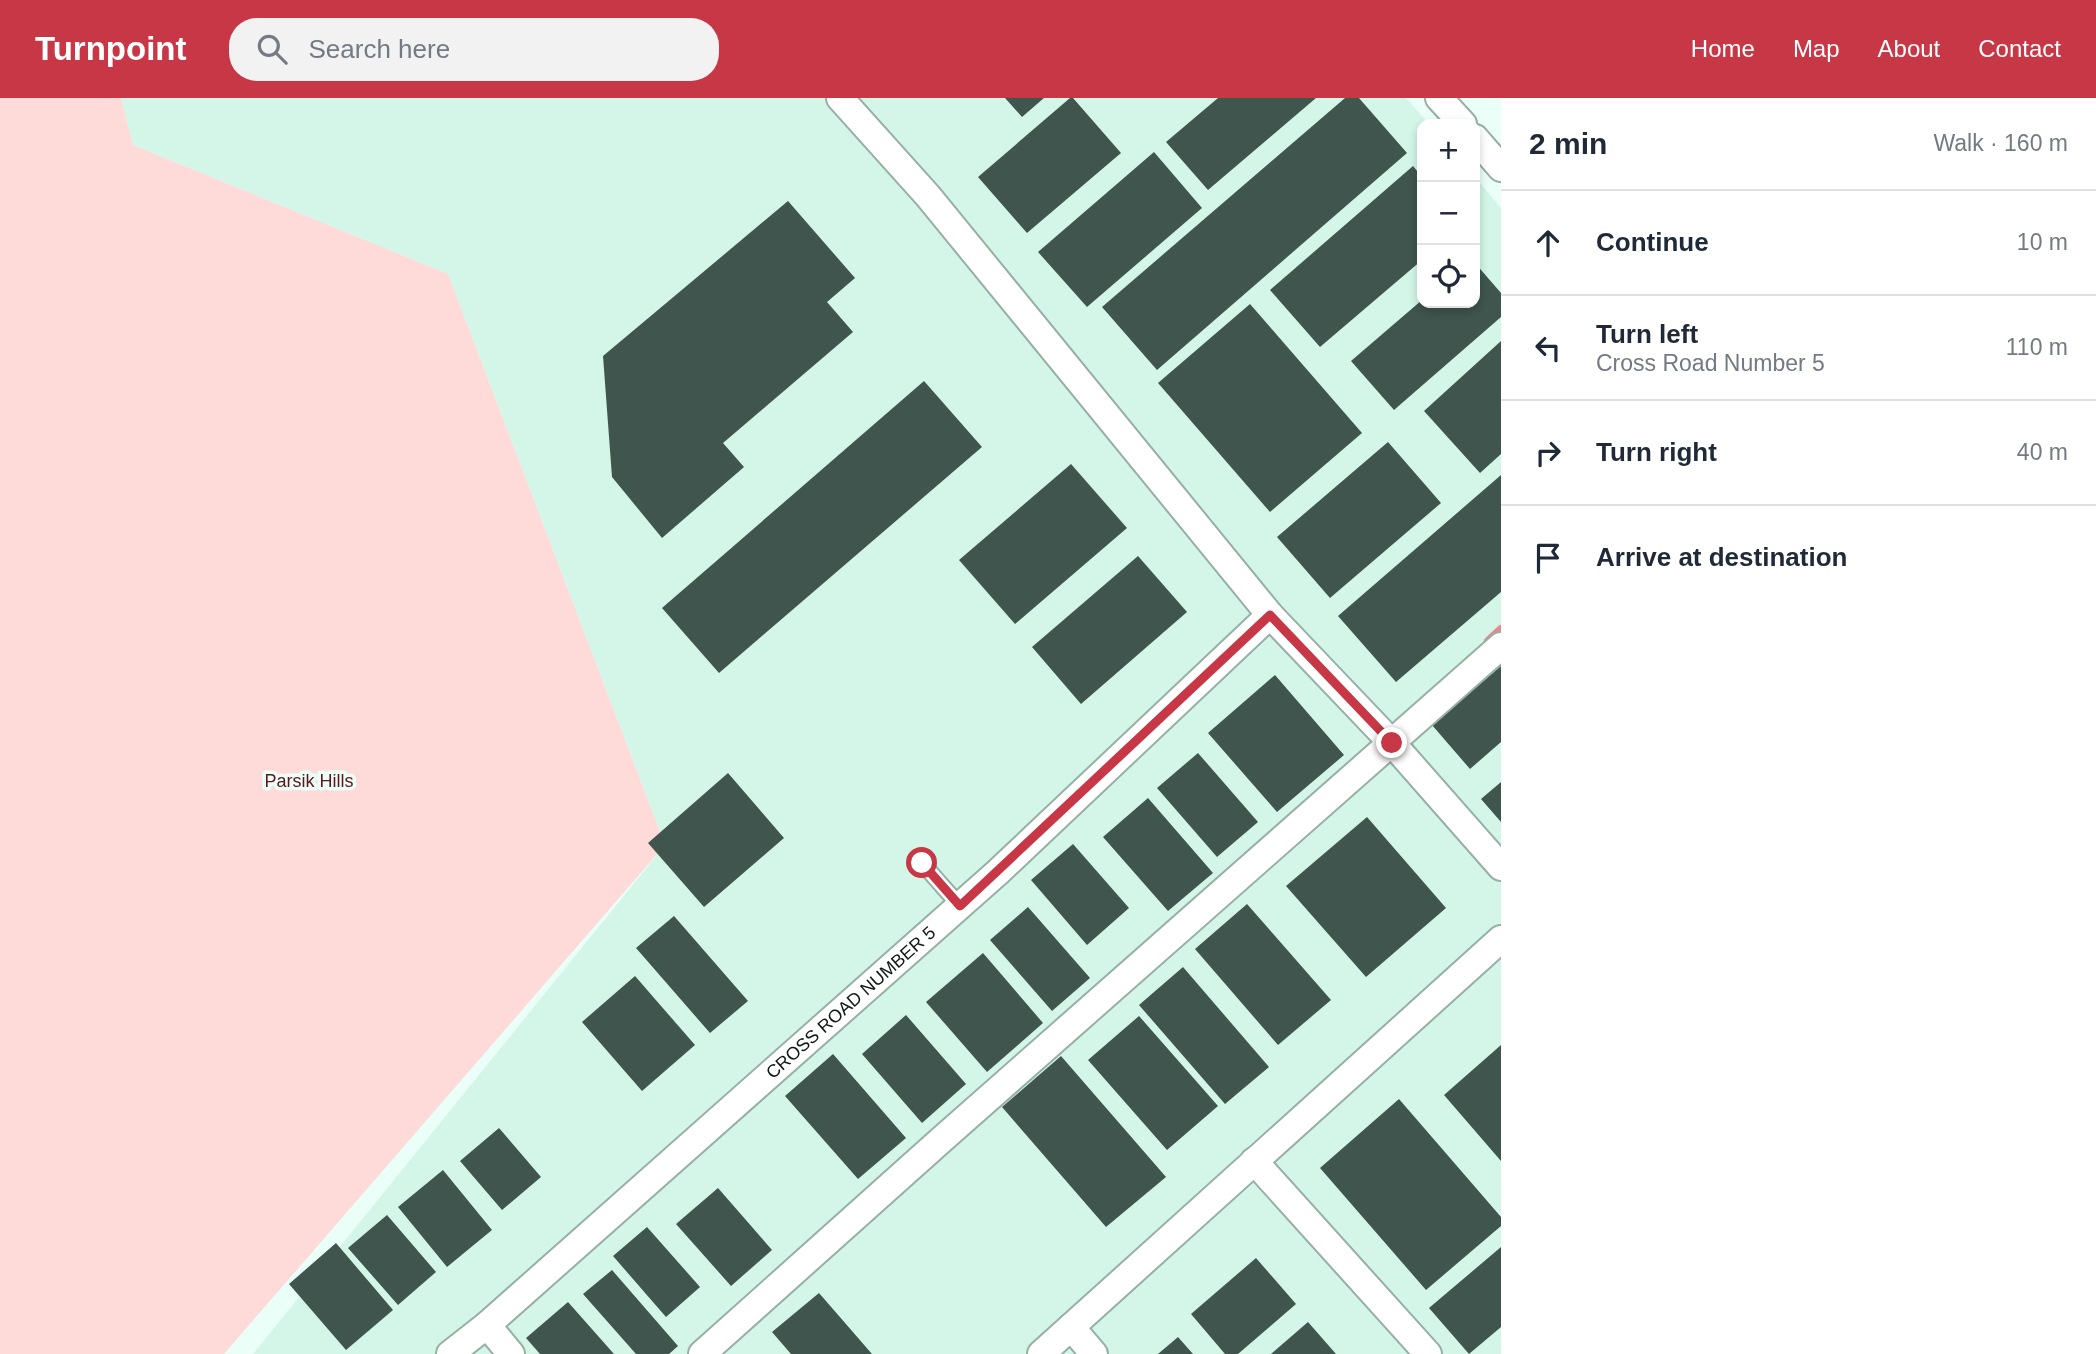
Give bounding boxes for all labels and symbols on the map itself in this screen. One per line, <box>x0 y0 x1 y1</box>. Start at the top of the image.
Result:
route end <box>1376 727 1407 758</box>
park label: Parsik Hills <box>264 771 354 791</box>
route start <box>906 847 937 878</box>
street label: CROSS ROAD NUMBER 5 <box>762 922 939 1083</box>

